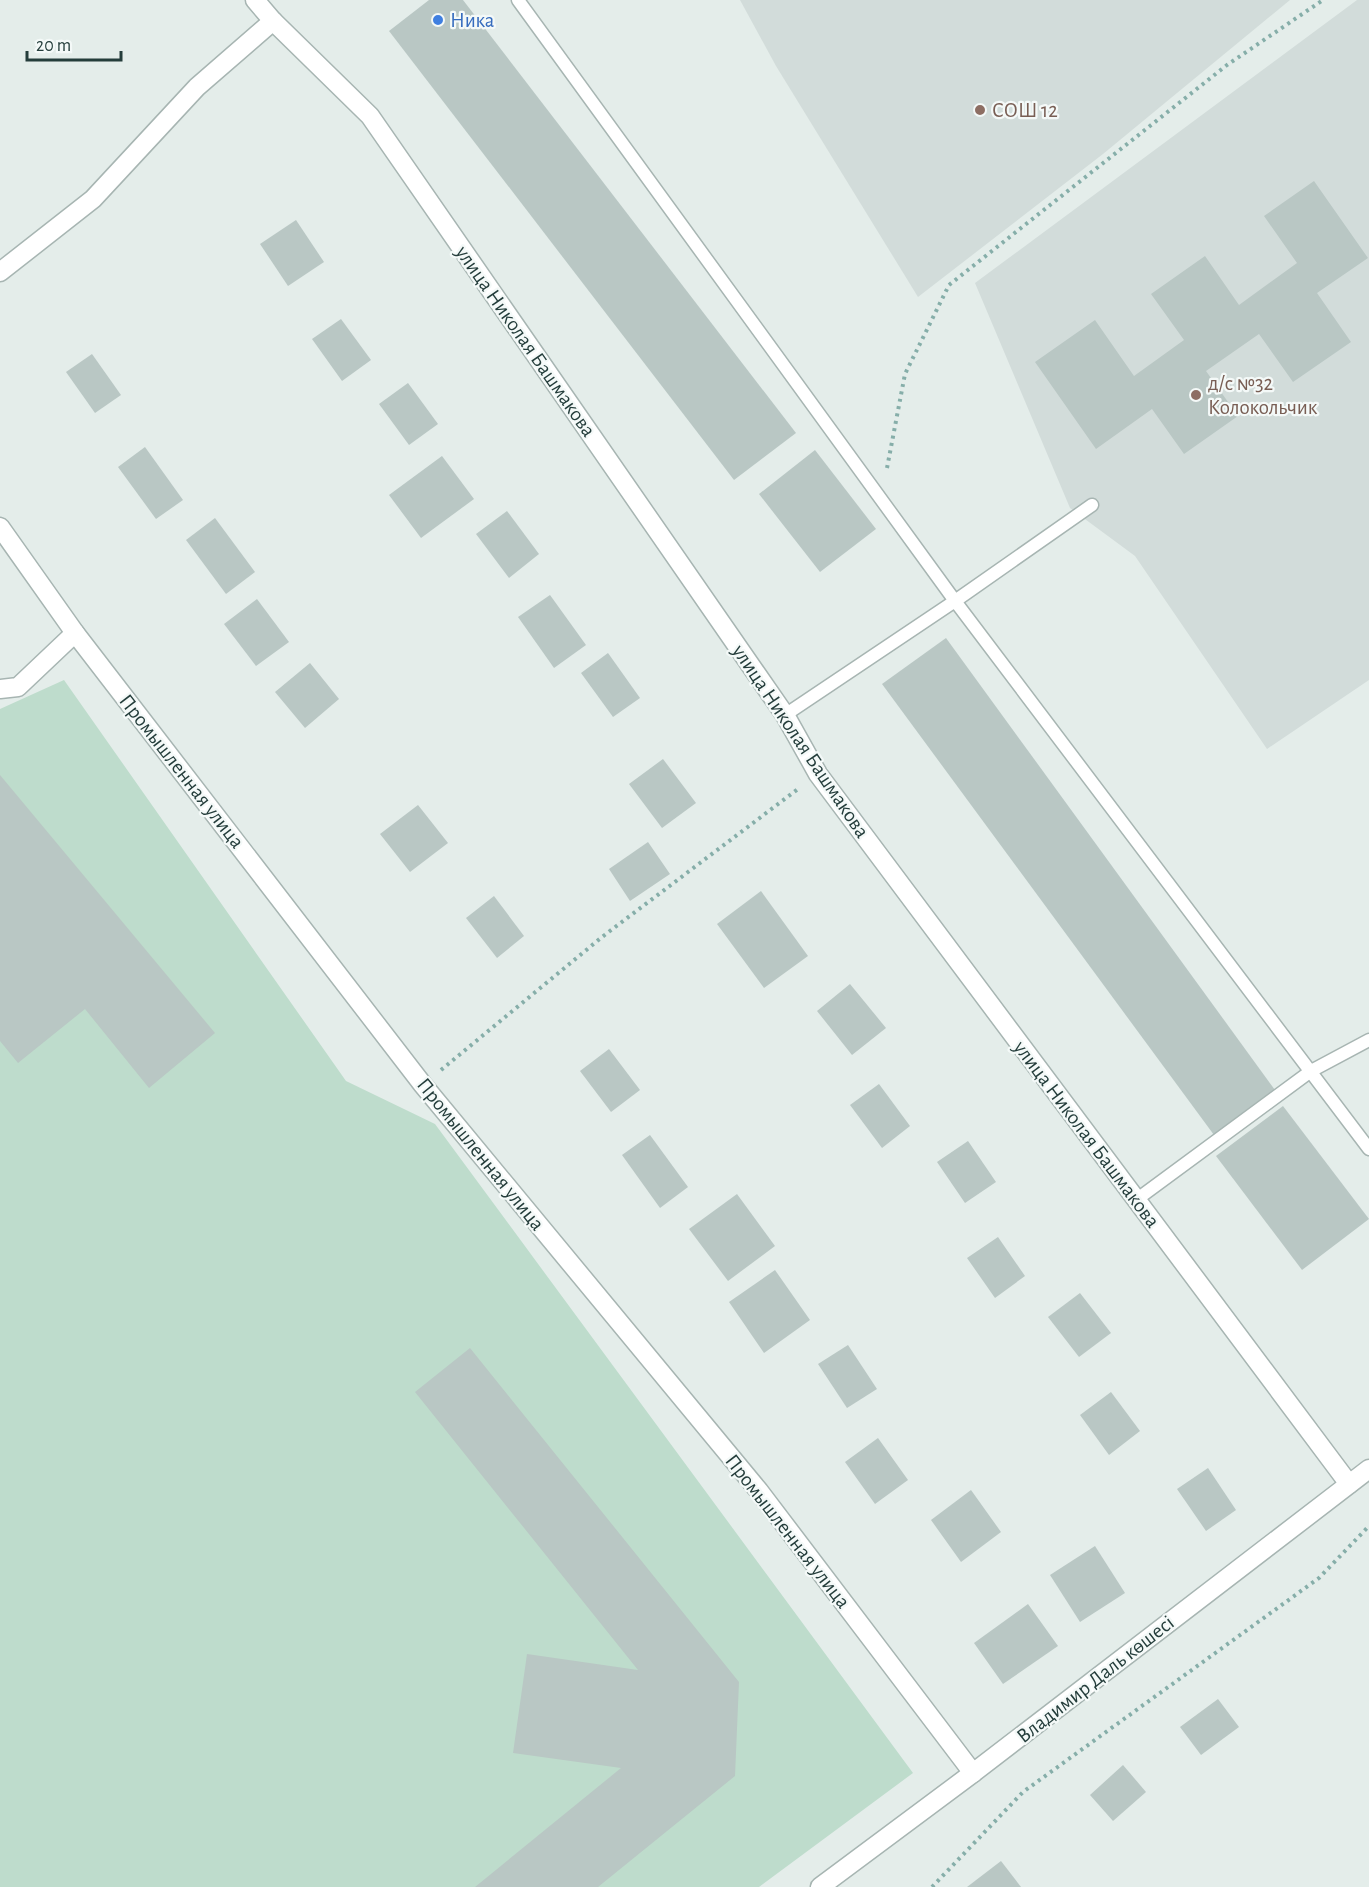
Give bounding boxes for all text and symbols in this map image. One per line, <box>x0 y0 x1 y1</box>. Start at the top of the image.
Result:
place label: Ника <box>450 10 495 31</box>
marker: Ника <box>431 13 445 27</box>
scale bar <box>27 24 122 62</box>
text: 20 m <box>36 37 71 55</box>
place label: СОШ 12 <box>992 100 1058 121</box>
marker: СОШ 12 <box>973 103 987 117</box>
street label: улица Николая Башмакова <box>451 241 600 441</box>
place label: д/с №32 Колокольчик <box>1208 373 1318 418</box>
marker: д/с №32 Колокольчик <box>1189 388 1203 402</box>
street label: улица Николая Башмакова <box>728 640 873 842</box>
street label: Промышленная улица <box>115 690 248 853</box>
street label: улица Николая Башмакова <box>1009 1036 1164 1232</box>
street label: Промышленная улица <box>413 1074 549 1235</box>
street label: Промышленная улица <box>721 1450 854 1613</box>
street label: Владимир Даль көшесі <box>1013 1612 1178 1747</box>

